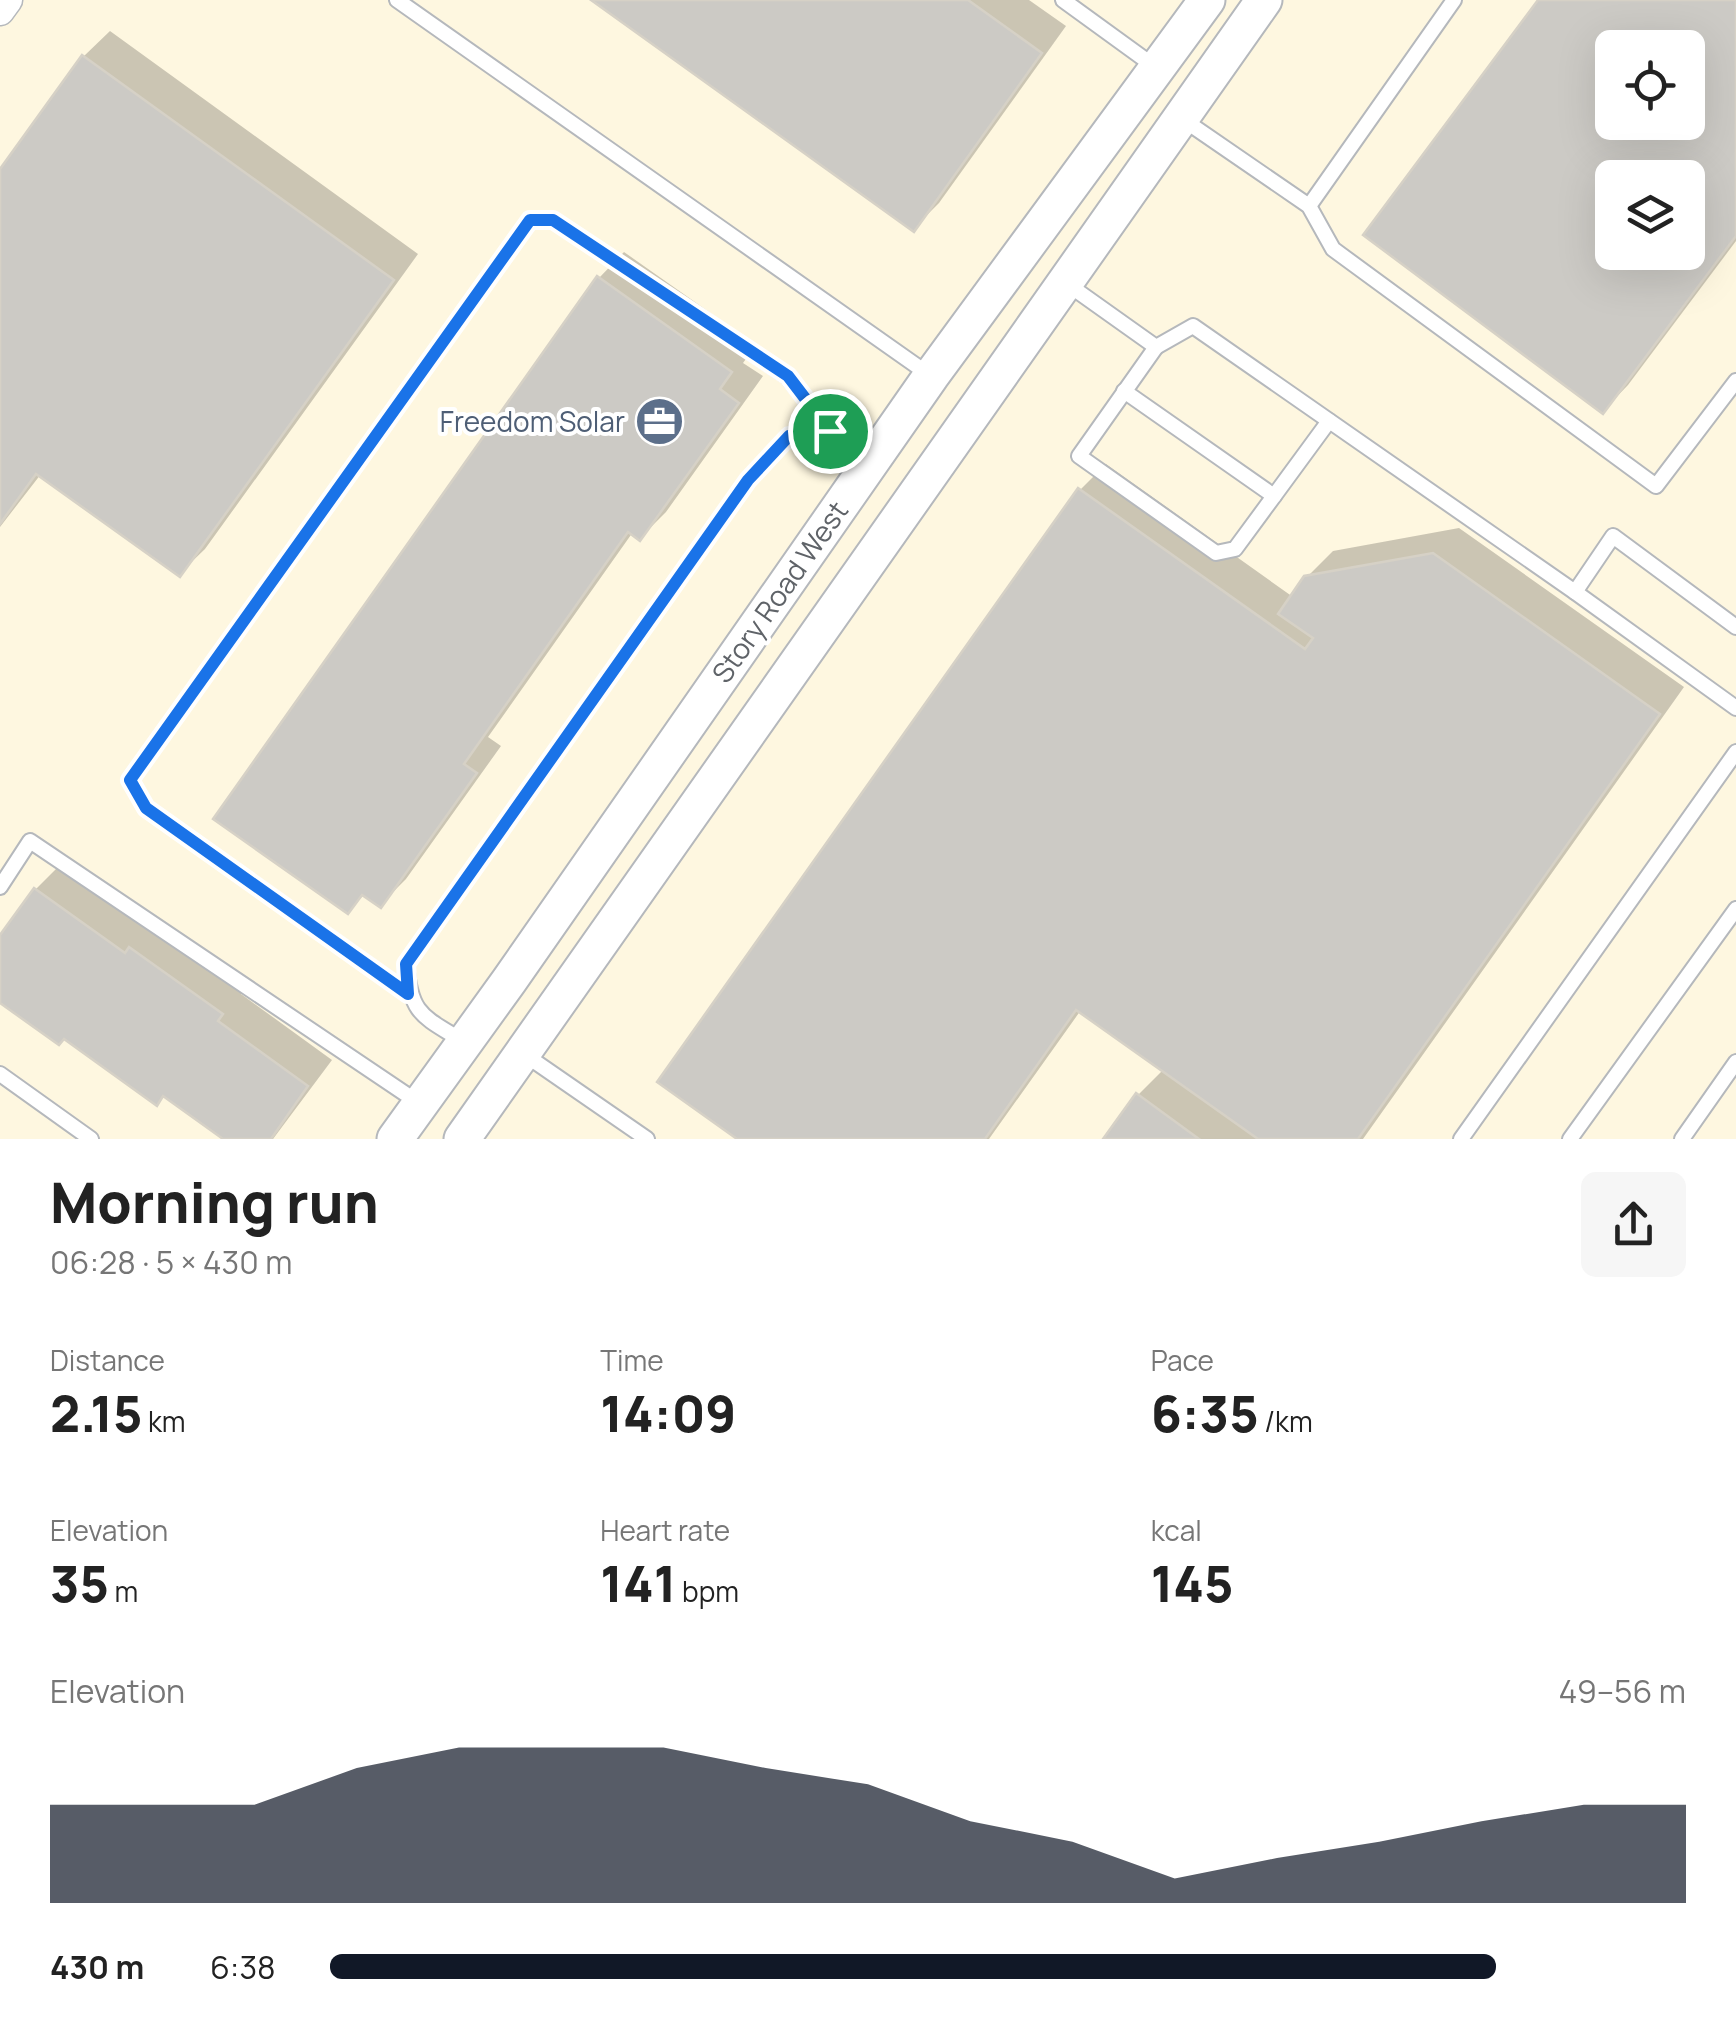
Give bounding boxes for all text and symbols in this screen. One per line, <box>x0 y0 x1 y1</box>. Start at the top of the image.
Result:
map controls <box>1595 30 1705 270</box>
button: locate <box>1595 30 1705 140</box>
button: layers <box>1595 160 1705 270</box>
pin <box>788 389 873 474</box>
office icon: Freedom Solar <box>634 396 686 448</box>
place label: Freedom Solar <box>440 402 625 440</box>
icon: arrive <box>803 404 858 459</box>
street label: Story Road West <box>702 493 856 690</box>
text: Morning run <box>50 1164 379 1240</box>
button: share <box>1581 1172 1686 1277</box>
text: 06:28 · 5 × 430 m <box>50 1240 292 1284</box>
text: Distance <box>50 1341 165 1379</box>
text: Time <box>600 1341 664 1379</box>
text: Pace <box>1151 1341 1214 1379</box>
text: 2.15 <box>50 1379 142 1447</box>
text: 14:09 <box>600 1379 736 1447</box>
text: 6:35 <box>1151 1379 1259 1447</box>
text: km <box>142 1402 186 1440</box>
text: /km <box>1259 1402 1313 1440</box>
text: Elevation <box>50 1511 168 1549</box>
text: Heart rate <box>600 1511 730 1549</box>
text: kcal <box>1151 1511 1202 1549</box>
text: 35 <box>50 1549 109 1617</box>
text: 141 <box>600 1549 676 1617</box>
text: 145 <box>1151 1549 1234 1617</box>
text: m <box>109 1572 138 1610</box>
text: bpm <box>676 1572 739 1610</box>
text: Elevation <box>50 1669 185 1713</box>
text: 49–56 m <box>1558 1669 1686 1713</box>
text: 430 m <box>50 1945 144 1989</box>
text: 6:38 <box>210 1945 276 1989</box>

